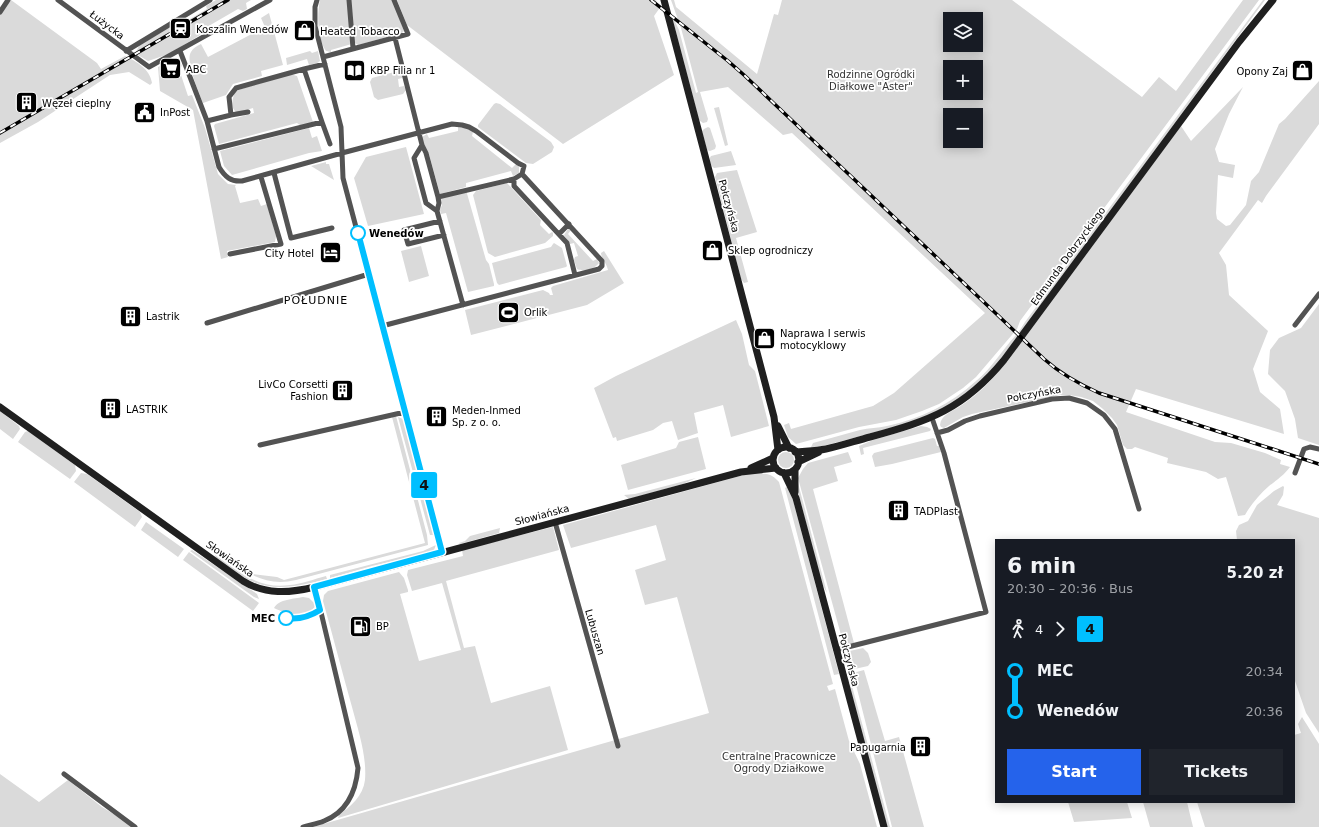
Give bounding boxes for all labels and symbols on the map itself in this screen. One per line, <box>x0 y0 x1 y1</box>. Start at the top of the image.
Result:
street label: Łużycka <box>87 8 126 42</box>
station icon: Koszalin Wenedów <box>168 16 194 42</box>
shop icon: Heated Tobacco <box>291 18 317 44</box>
place label: Koszalin Wenedów <box>196 24 288 35</box>
place label: Heated Tobacco <box>320 26 400 37</box>
supermarket icon: ABC <box>157 56 183 82</box>
library icon: KBP Filia nr 1 <box>342 57 368 83</box>
shop icon: Opony Zaj <box>1290 58 1316 84</box>
place label: ABC <box>186 64 207 75</box>
place label: KBP Filia nr 1 <box>370 65 435 76</box>
place label: Opony Zaj <box>1236 66 1288 77</box>
park label: Rodzinne Ogródki Diałkowe "Aster" <box>827 69 915 92</box>
building icon: Węzeł cieplny <box>13 90 39 116</box>
place label: Węzeł cieplny <box>42 98 111 109</box>
public building icon: InPost <box>131 99 157 125</box>
place label: InPost <box>160 107 190 118</box>
street label: Połczyńska <box>717 178 741 234</box>
street label: Edmunda Dobrzyckiego <box>1029 205 1107 307</box>
marker: Wenedów <box>350 225 366 241</box>
place label: Wenedów <box>369 228 424 239</box>
shop icon: Sklep ogrodniczy <box>699 237 725 263</box>
hotel icon: City Hotel <box>317 240 343 266</box>
place label: Sklep ogrodniczy <box>728 245 813 256</box>
place label: City Hotel <box>265 248 314 259</box>
district label: POŁUDNIE <box>284 294 348 307</box>
sports icon: Orlik <box>496 299 522 325</box>
building icon: Lastrik <box>118 303 144 329</box>
place label: Orlik <box>524 307 548 318</box>
place label: Lastrik <box>146 311 180 322</box>
shop icon: Naprawa I serwis motocyklowy <box>752 326 778 352</box>
place label: Naprawa I serwis motocyklowy <box>780 328 865 351</box>
building icon: LivCo Corsetti Fashion <box>330 377 356 403</box>
place label: LivCo Corsetti Fashion <box>258 379 328 402</box>
street label: Połczyńska <box>1006 383 1062 405</box>
building icon: LASTRIK <box>97 396 123 422</box>
building icon: Meden-Inmed Sp. z o. o. <box>423 403 449 429</box>
place label: LASTRIK <box>126 404 168 415</box>
place label: Meden-Inmed Sp. z o. o. <box>452 405 521 428</box>
line badge: 4 <box>411 472 437 498</box>
building icon: TADPlast <box>885 498 911 524</box>
street label: Słowiańska <box>514 502 570 528</box>
place label: TADPlast <box>913 506 958 517</box>
street label: Słowiańska <box>204 539 256 579</box>
street label: Lubuszan <box>583 608 607 656</box>
marker: MEC <box>278 610 294 626</box>
place label: MEC <box>251 613 275 624</box>
fuel station icon: BP <box>348 613 374 639</box>
place label: BP <box>376 621 389 632</box>
street label: Połczyńska <box>837 632 861 688</box>
building icon: Papugarnia <box>908 734 934 760</box>
place label: Papugarnia <box>850 742 906 753</box>
park label: Centralne Pracownicze Ogrody Działkowe <box>722 751 836 774</box>

